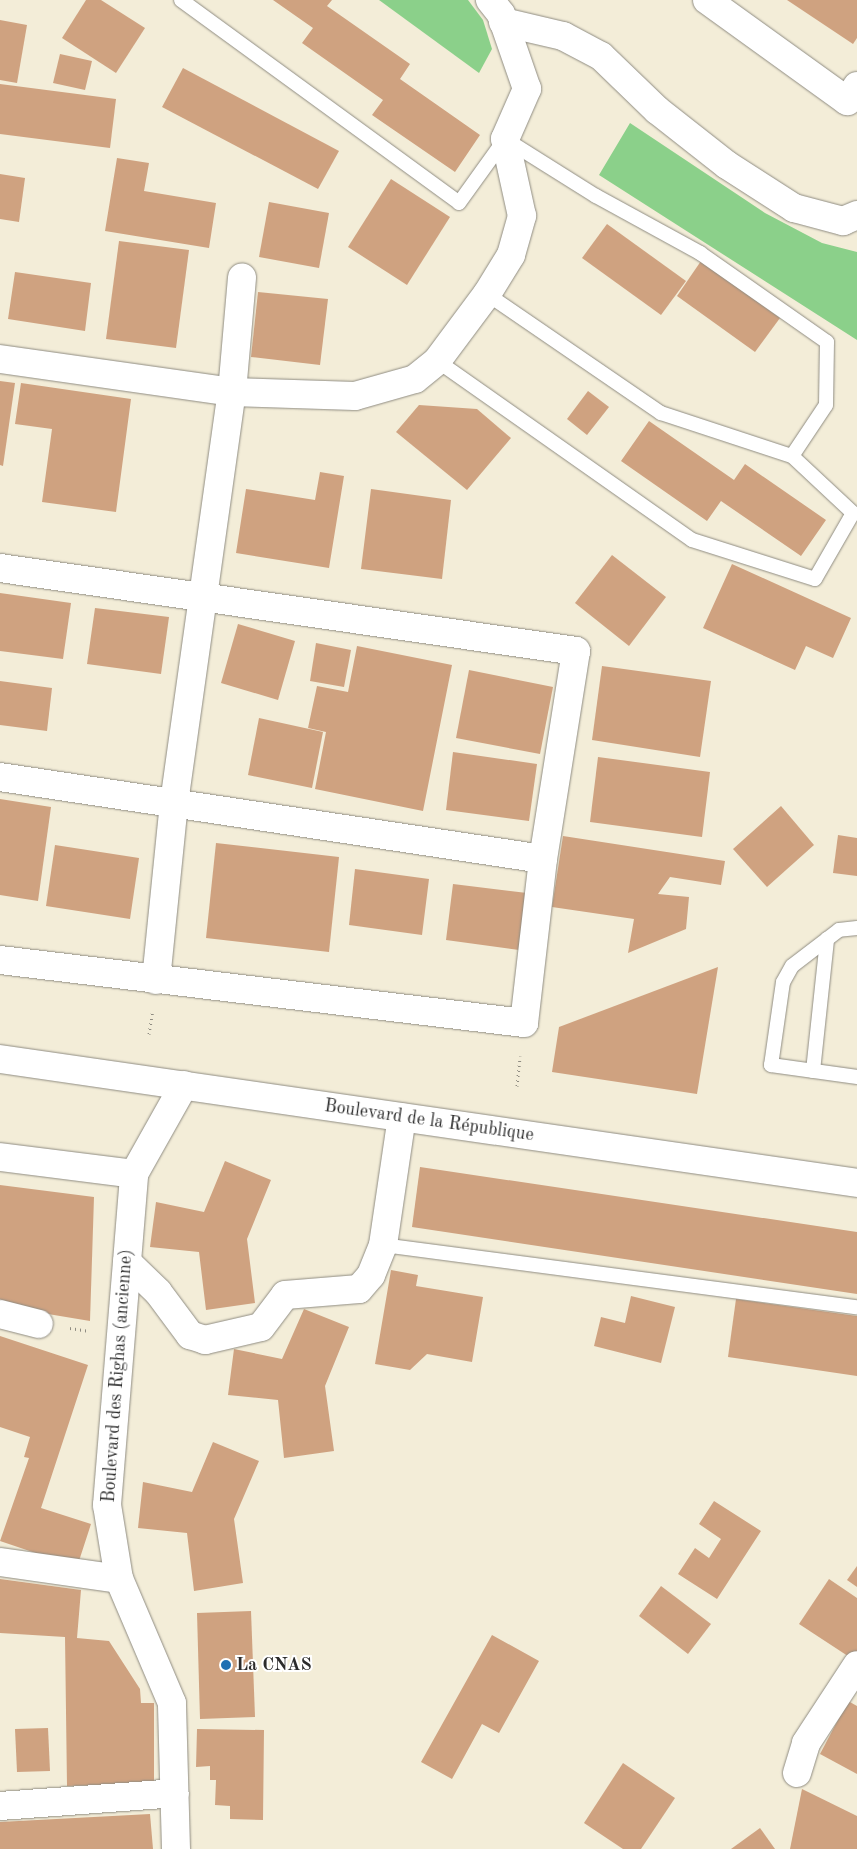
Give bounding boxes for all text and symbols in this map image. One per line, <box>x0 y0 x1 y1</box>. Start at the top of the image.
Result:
street label: Boulevard de la République <box>323 1096 535 1146</box>
street label: Boulevard des Righas (ancienne) <box>98 1249 138 1503</box>
place label: La CNAS <box>236 1654 312 1676</box>
marker: La CNAS <box>220 1659 232 1671</box>

